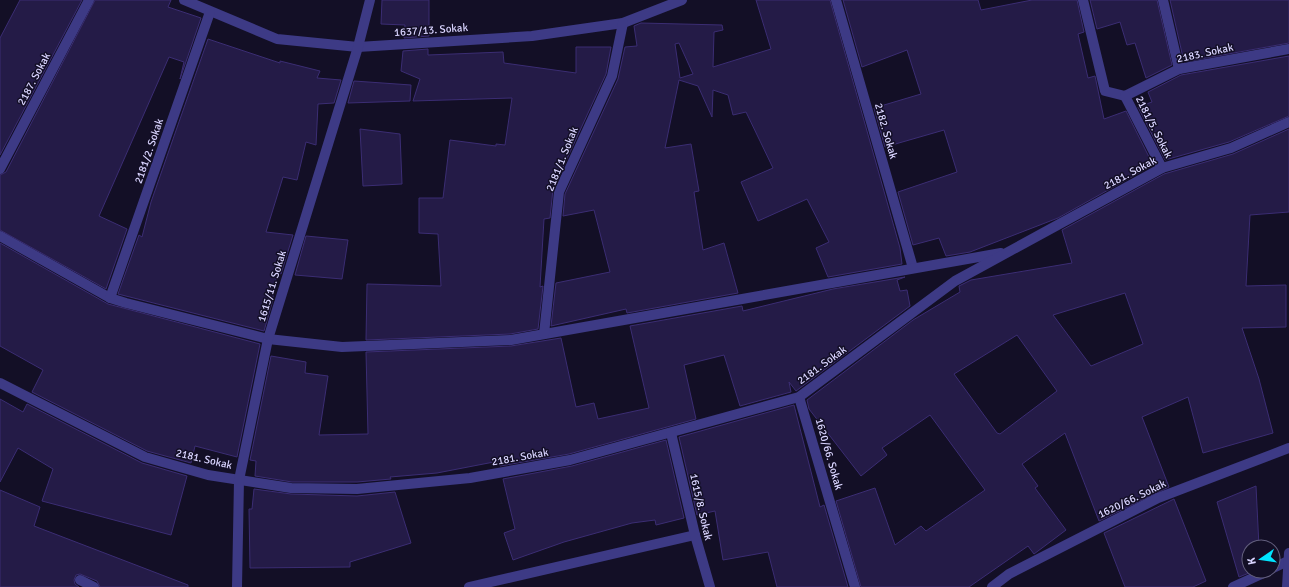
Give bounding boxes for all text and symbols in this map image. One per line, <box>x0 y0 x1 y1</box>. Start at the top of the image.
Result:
street label: 1637/13. Sokak <box>394 21 469 39</box>
street label: 2183. Sokak <box>1176 41 1235 65</box>
street label: 2187. Sokak <box>15 50 53 107</box>
street label: 2181/5. Sokak <box>1133 94 1175 161</box>
street label: 2182. Sokak <box>872 102 900 161</box>
street label: 2181/2. Sokak <box>132 116 166 185</box>
street label: 2181/1. Sokak <box>543 125 581 193</box>
street label: 2181. Sokak <box>1102 154 1159 192</box>
street label: 1615/11. Sokak <box>255 248 289 323</box>
street label: 2181. Sokak <box>795 343 849 387</box>
street label: 1620/66. Sokak <box>813 417 846 492</box>
street label: 2181. Sokak <box>175 446 234 472</box>
street label: 2181. Sokak <box>491 446 550 468</box>
street label: 1615/8. Sokak <box>687 472 715 542</box>
street label: 1620/66. Sokak <box>1096 477 1169 521</box>
north arrow <box>1241 539 1281 579</box>
text: K <box>1245 556 1259 566</box>

